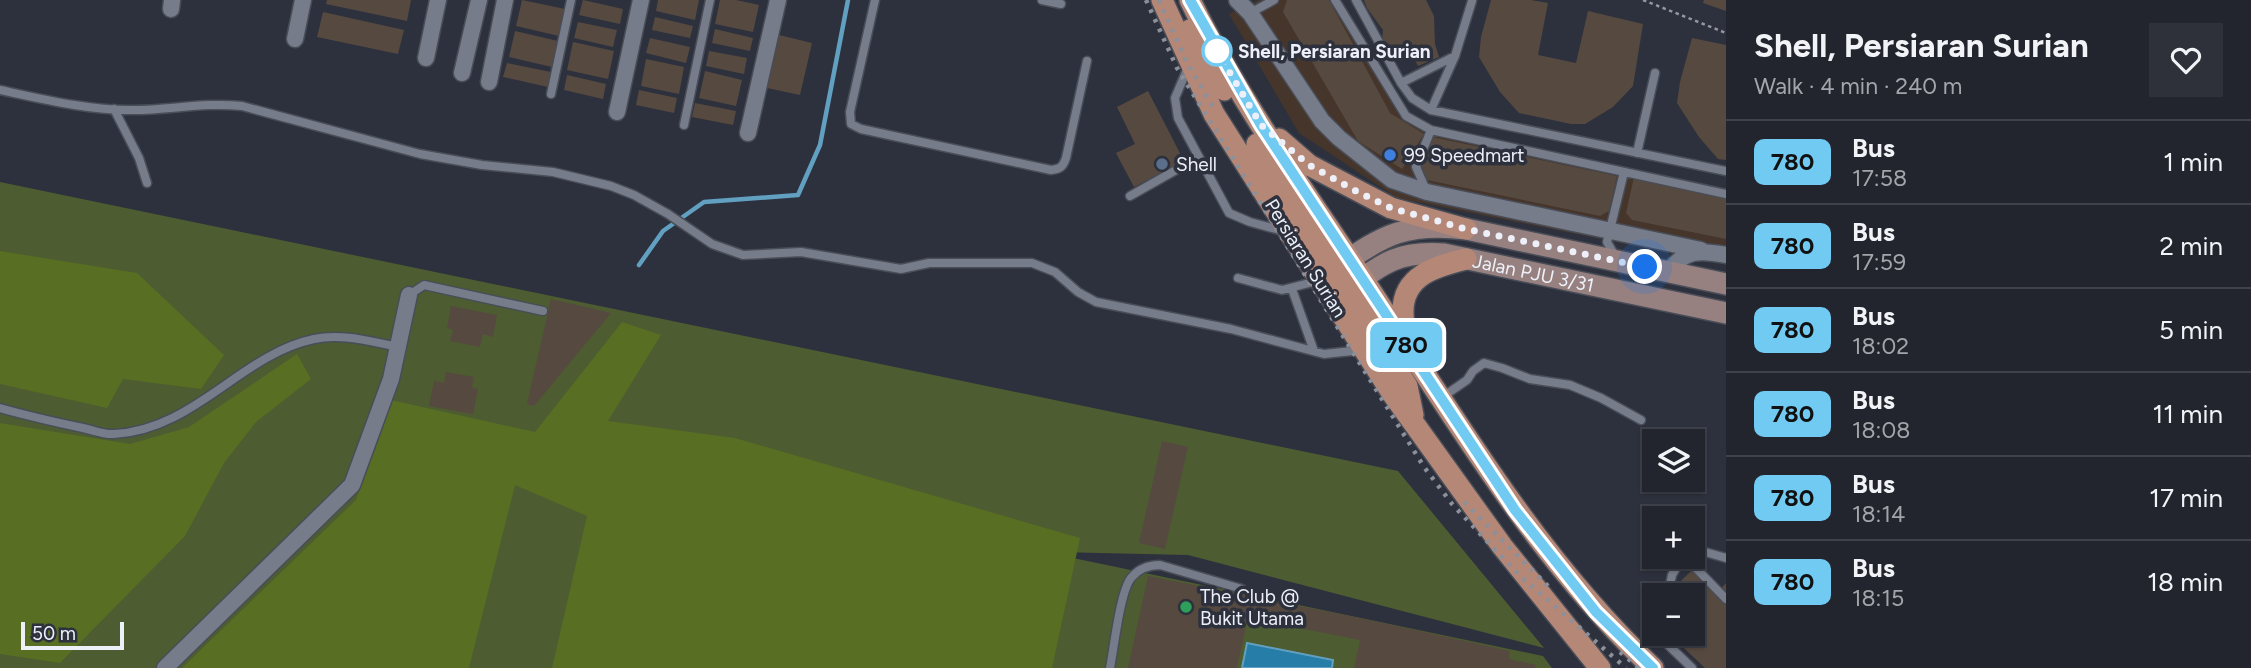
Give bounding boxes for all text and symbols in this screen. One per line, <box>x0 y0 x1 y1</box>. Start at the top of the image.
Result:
button: heart <box>2149 23 2223 97</box>
text: Shell, Persiaran Surian <box>1754 26 2089 65</box>
marker: Shell, Persiaran Surian <box>1202 36 1232 66</box>
place label: Shell, Persiaran Surian <box>1238 40 1431 63</box>
text: Walk · 4 min · 240 m <box>1754 72 1962 100</box>
text: Bus <box>1852 132 1895 164</box>
place label: 99 Speedmart <box>1404 144 1524 167</box>
text: 1 min <box>2163 146 2223 178</box>
marker: 99 Speedmart <box>1382 147 1398 163</box>
text: 780 <box>1771 147 1814 176</box>
place label: Shell <box>1176 153 1217 176</box>
marker: Shell <box>1154 156 1170 172</box>
text: 17:58 <box>1852 164 1907 192</box>
street label: Persiaran Surian <box>1260 195 1351 322</box>
text: Bus <box>1852 216 1895 248</box>
text: 2 min <box>2159 230 2223 262</box>
text: 780 <box>1771 231 1814 260</box>
text: 17:59 <box>1852 248 1906 276</box>
street label: Jalan PJU 3/31 <box>1471 249 1596 297</box>
your location <box>1627 249 1662 284</box>
text: Bus <box>1852 300 1895 332</box>
text: 5 min <box>2159 314 2223 346</box>
text: 780 <box>1771 315 1814 344</box>
line badge: 780 <box>1366 322 1446 368</box>
text: 780 <box>1384 330 1428 359</box>
text: 18:02 <box>1852 332 1909 360</box>
text: Bus <box>1852 384 1895 416</box>
text: 11 min <box>2152 398 2223 430</box>
text: 780 <box>1771 399 1814 428</box>
text: 18:08 <box>1852 416 1910 444</box>
map controls <box>1642 429 1705 646</box>
button: layers <box>1642 429 1705 492</box>
text: Bus <box>1852 468 1895 500</box>
text: 17 min <box>2149 482 2223 514</box>
text: 780 <box>1771 483 1814 512</box>
text: 18:14 <box>1852 500 1905 528</box>
button: + <box>1642 506 1705 569</box>
text: Bus <box>1852 552 1895 584</box>
text: 18 min <box>2147 566 2223 598</box>
text: 780 <box>1771 567 1814 596</box>
button: − <box>1642 583 1705 646</box>
text: 18:15 <box>1852 584 1904 612</box>
place label: The Club @ Bukit Utama <box>1200 585 1304 630</box>
marker: The Club @ Bukit Utama <box>1178 599 1194 615</box>
scale bar <box>21 619 124 651</box>
text: 50 m <box>32 622 76 645</box>

